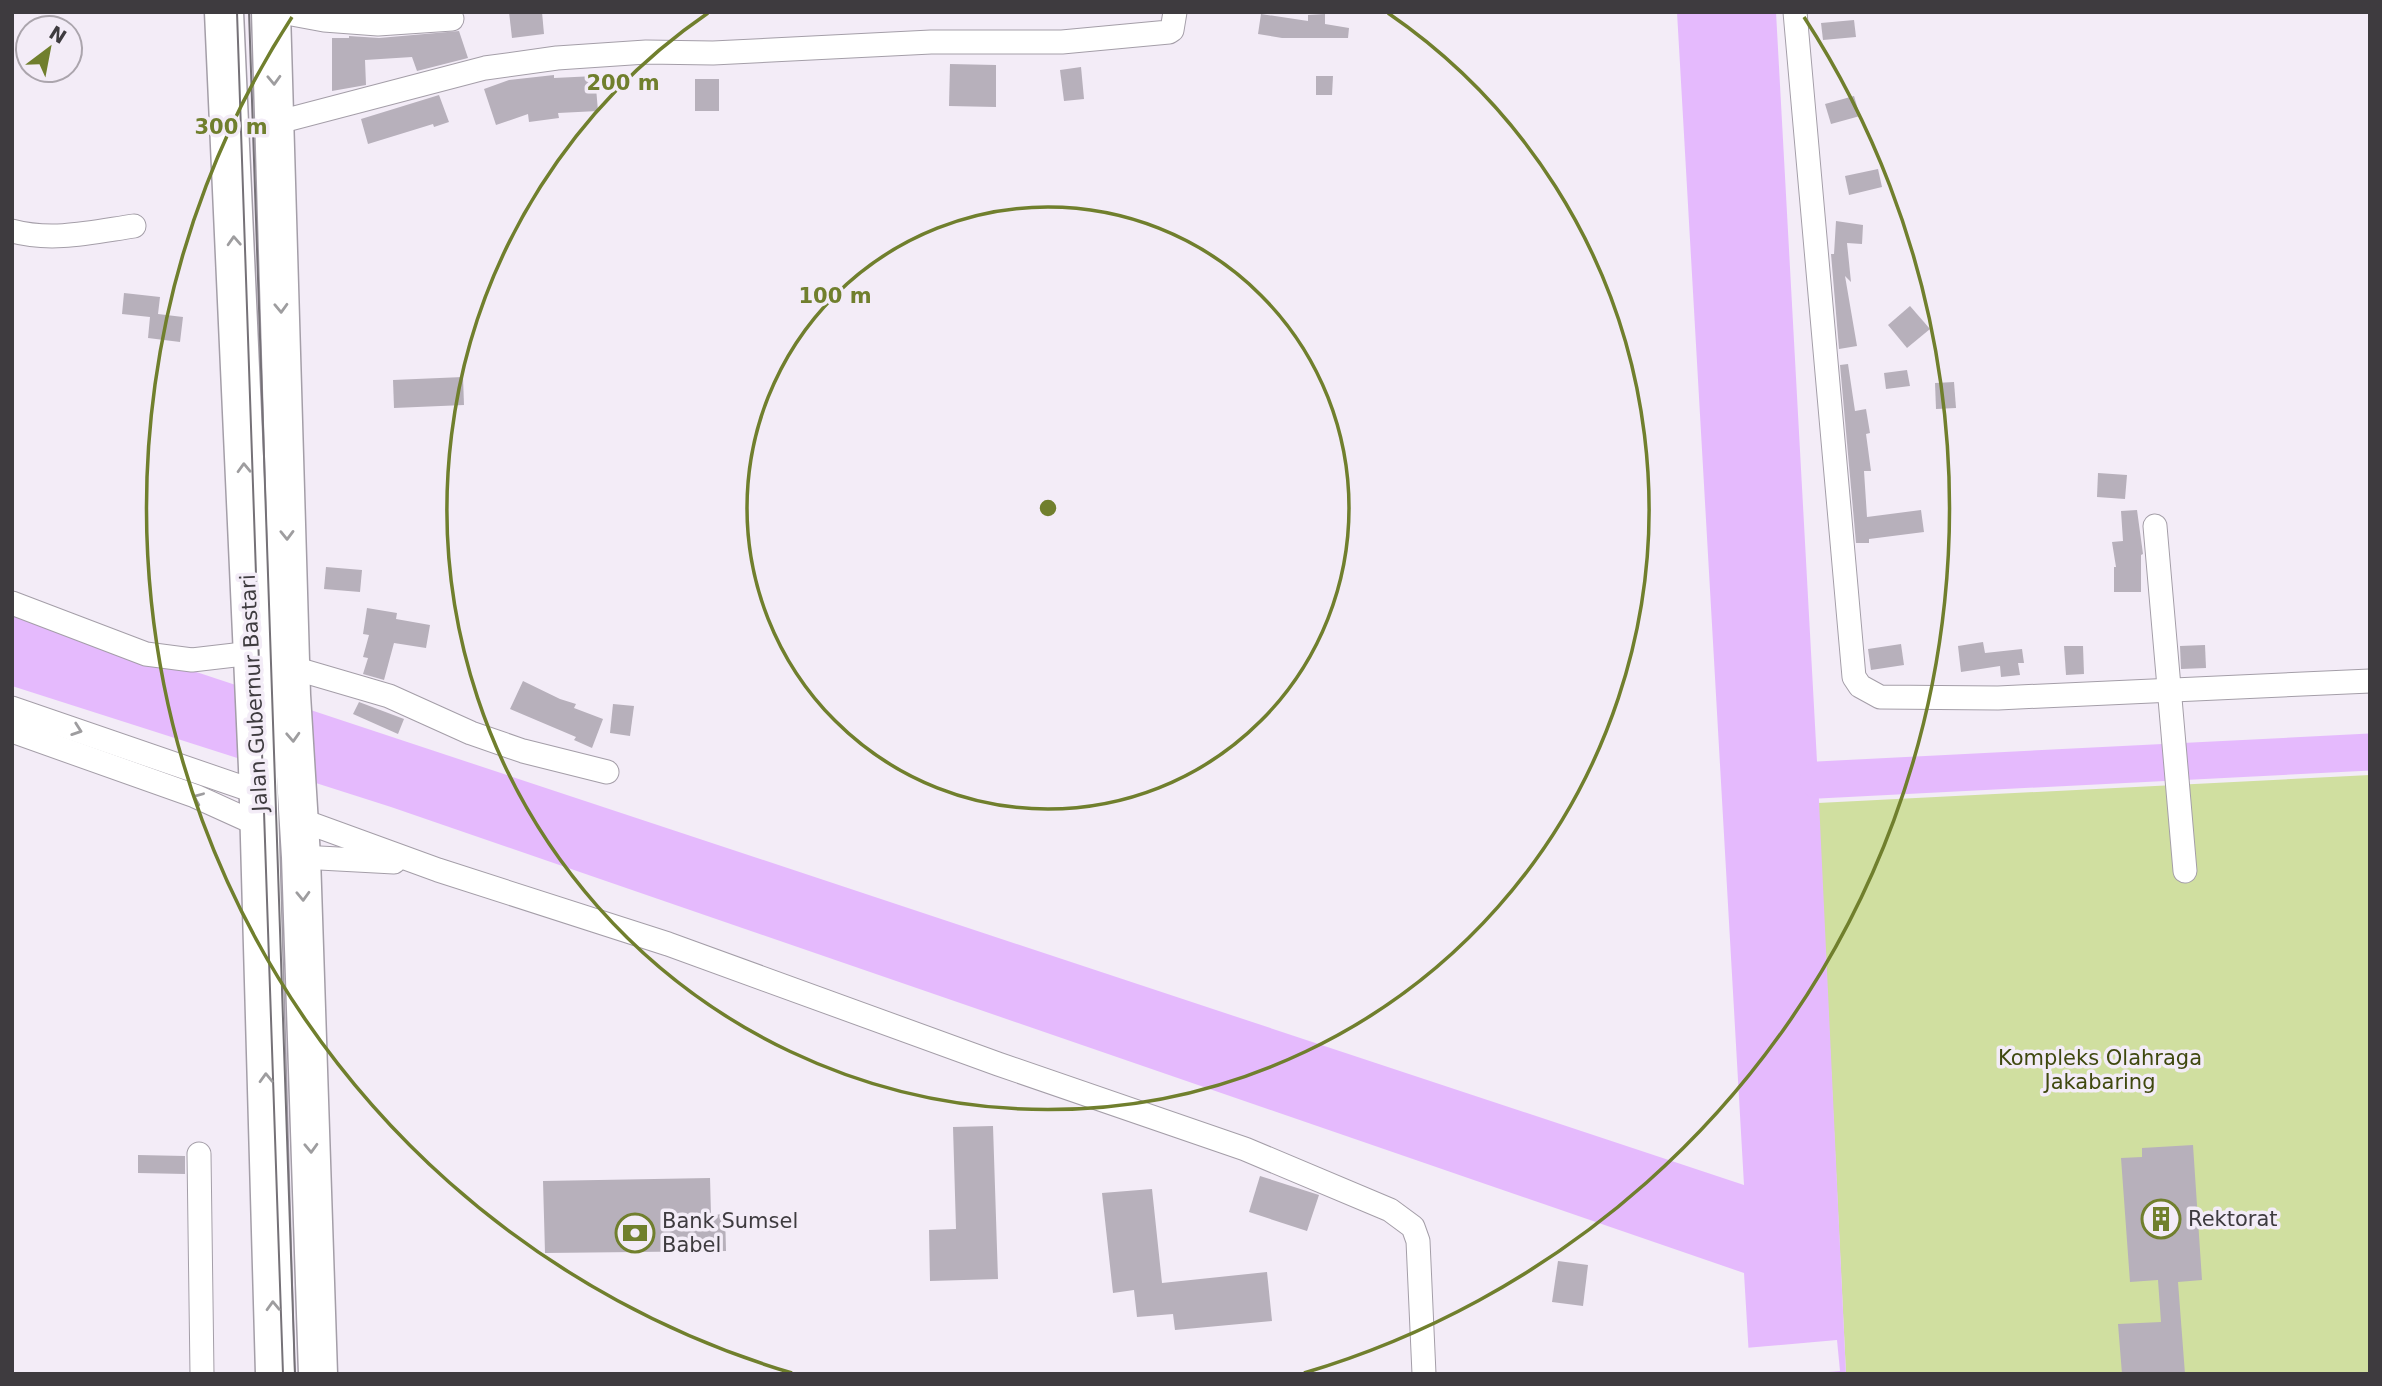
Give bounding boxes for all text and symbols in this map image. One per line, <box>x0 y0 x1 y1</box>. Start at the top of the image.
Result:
north arrow <box>14 14 84 84</box>
text: N <box>45 21 71 48</box>
text: 200 m <box>586 71 660 95</box>
one-way arrow <box>266 75 281 86</box>
text: 300 m <box>194 115 268 139</box>
one-way arrow <box>227 235 242 246</box>
text: 100 m <box>798 284 872 308</box>
one-way arrow <box>273 303 288 314</box>
one-way arrow <box>237 462 252 473</box>
centre of rings <box>1036 496 1060 520</box>
one-way arrow <box>279 530 294 541</box>
street label: Jalan Gubernur Bastari <box>236 574 272 814</box>
one-way arrow <box>70 722 82 736</box>
one-way arrow <box>286 732 301 743</box>
one-way arrow <box>193 792 205 806</box>
one-way arrow <box>295 891 310 902</box>
park label: Kompleks Olahraga Jakabaring <box>1998 1046 2202 1094</box>
one-way arrow <box>259 1072 274 1083</box>
one-way arrow <box>303 1143 319 1154</box>
building icon: Rektorat <box>2140 1198 2182 1240</box>
place label: Rektorat <box>2188 1207 2278 1231</box>
place label: Bank Sumsel Babel <box>662 1209 798 1257</box>
bank icon: Bank Sumsel Babel <box>614 1212 656 1254</box>
one-way arrow <box>266 1300 281 1311</box>

